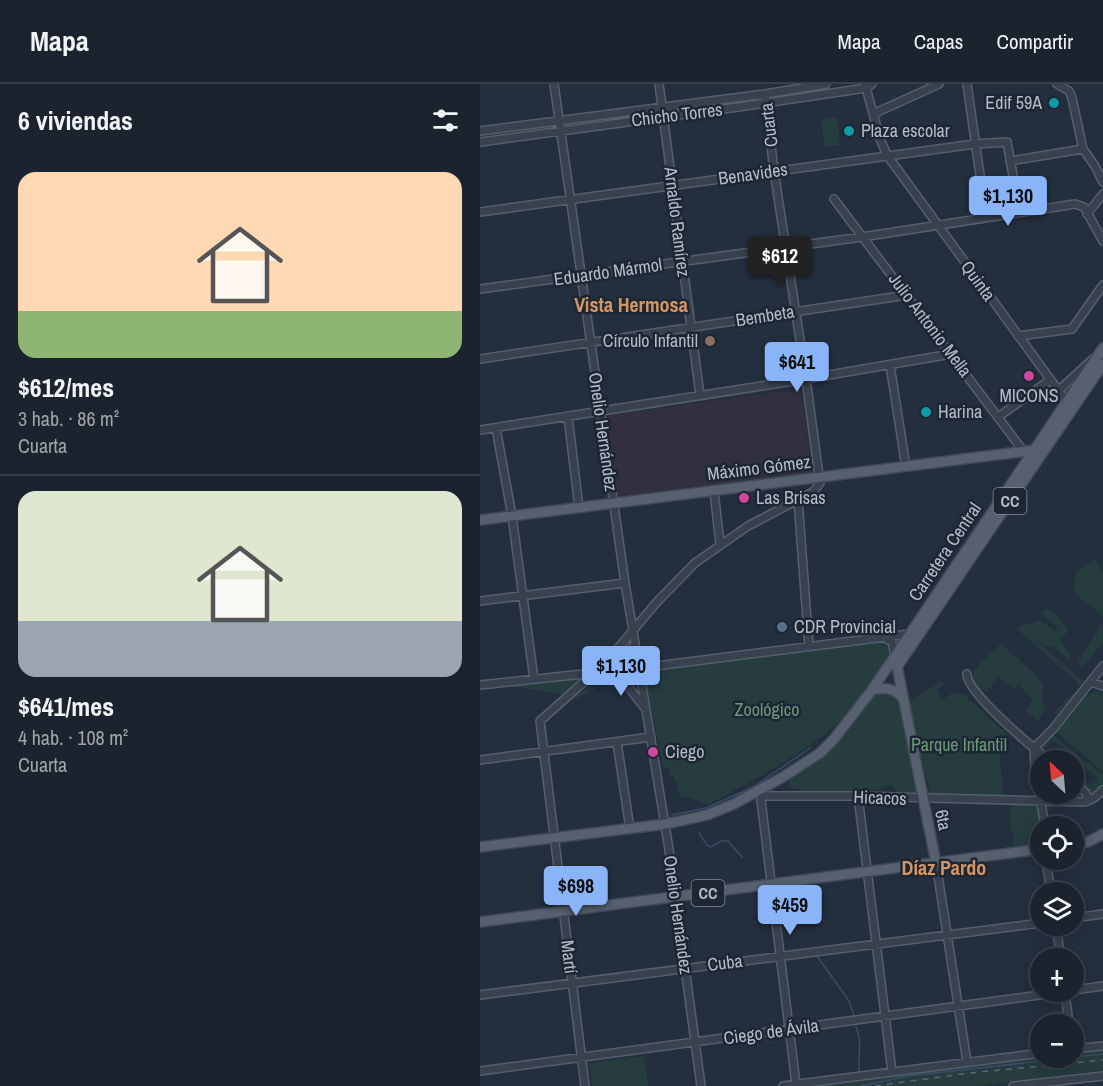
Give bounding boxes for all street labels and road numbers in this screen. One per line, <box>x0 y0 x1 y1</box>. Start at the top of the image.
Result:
street label: Chicho Torres <box>630 97 724 132</box>
street label: Cuarta <box>753 102 784 149</box>
street label: Benavides <box>717 156 789 191</box>
street label: Arnaldo Ramírez <box>658 164 697 278</box>
street label: Eduardo Mármol <box>552 252 664 291</box>
street label: Quinta <box>955 255 1002 306</box>
street label: Julio Antonio Mella <box>883 267 978 382</box>
street label: Bembeta <box>734 299 796 332</box>
street label: Onelio Hernández <box>583 371 624 493</box>
street label: Máximo Gómez <box>706 449 812 486</box>
road number: CC <box>994 488 1026 514</box>
street label: Carretera Central <box>902 497 987 606</box>
street label: Hicacos <box>853 784 907 811</box>
street label: 6ta <box>929 807 958 833</box>
street label: Onelio Hernández <box>658 854 699 976</box>
road number: CC <box>692 880 724 906</box>
street label: Martí <box>555 939 584 976</box>
street label: Cuba <box>706 948 744 977</box>
street label: Ciego de Ávila <box>722 1012 820 1051</box>

